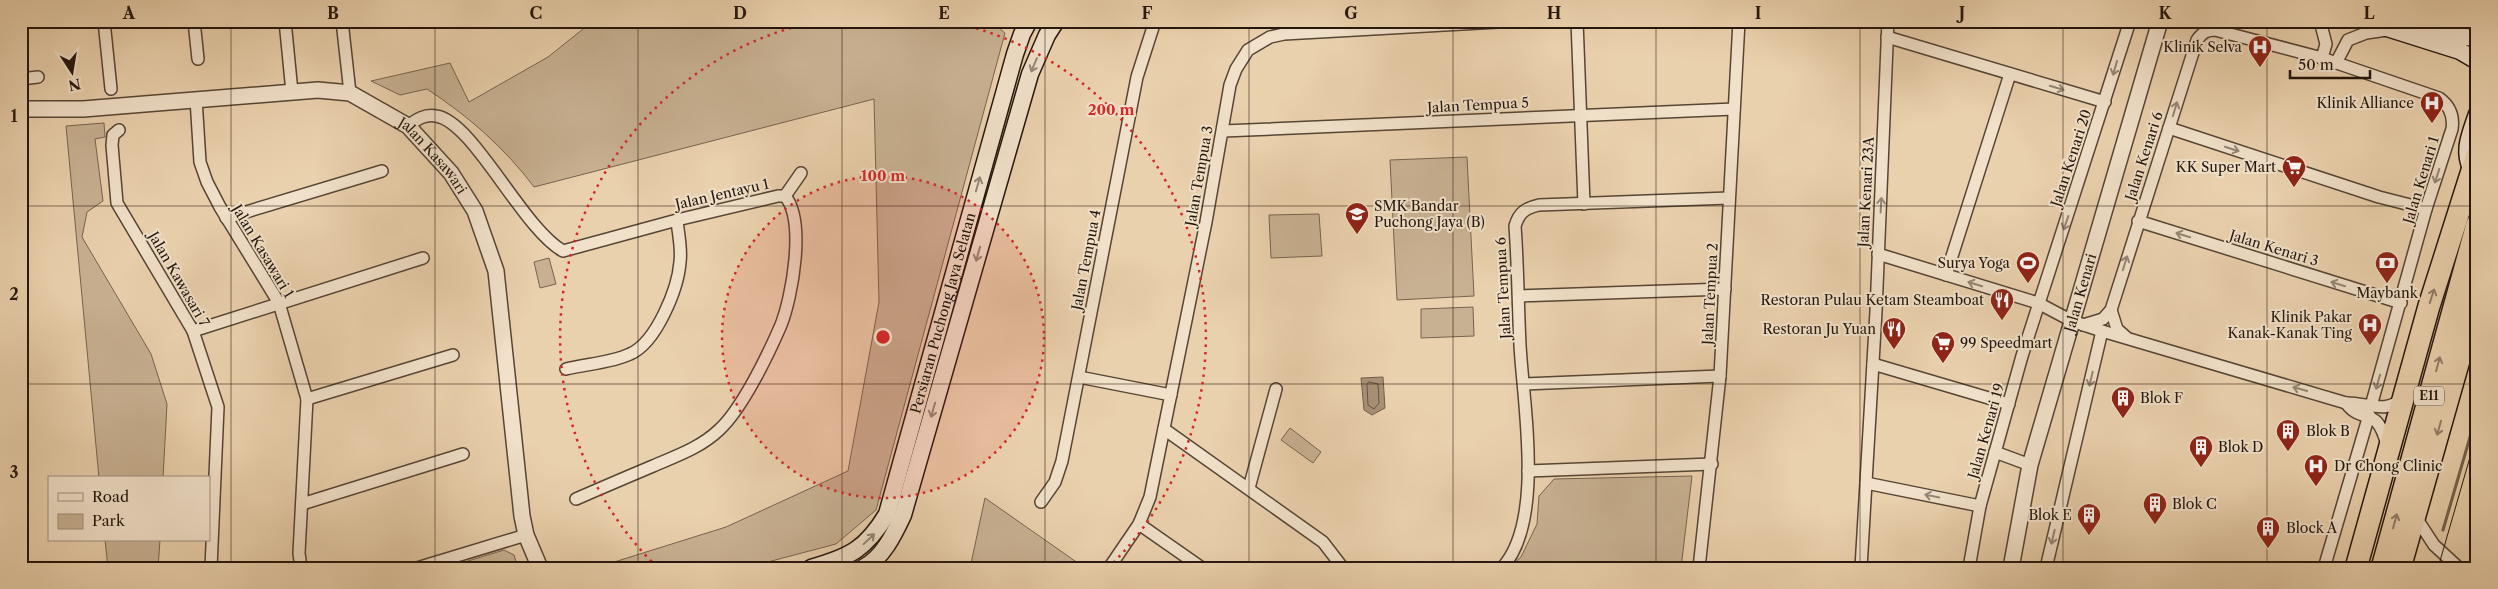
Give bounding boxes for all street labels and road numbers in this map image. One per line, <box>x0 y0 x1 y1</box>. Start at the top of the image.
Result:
street label: Jalan Tempua 5 <box>1425 93 1529 117</box>
street label: Jalan Kenari 20 <box>2046 107 2095 211</box>
street label: Jalan Kenari 6 <box>2120 109 2167 205</box>
street label: Jalan Kasawari <box>393 112 471 197</box>
street label: Jalan Tempua 3 <box>1181 124 1217 230</box>
street label: Jalan Kenari 1 <box>2399 134 2443 228</box>
street label: Jalan Kenari 23A <box>1854 136 1878 250</box>
street label: Jalan Jentayu 1 <box>671 174 771 214</box>
street label: Jalan Kasawari 1 <box>227 199 298 301</box>
street label: Jalan Tempua 4 <box>1067 208 1105 314</box>
street label: Persiaran Puchong Jaya Selatan <box>906 210 979 416</box>
street label: Jalan Kenari 3 <box>2225 225 2321 270</box>
street label: Jalan Kawasari 7 <box>143 226 214 330</box>
street label: Jalan Tempua 6 <box>1491 236 1515 342</box>
street label: Jalan Tempua 2 <box>1698 243 1722 347</box>
street label: Jalan Kenari <box>2060 252 2100 336</box>
street label: Jalan Kenari 19 <box>1963 381 2008 483</box>
road number: E11 <box>2414 386 2444 406</box>

